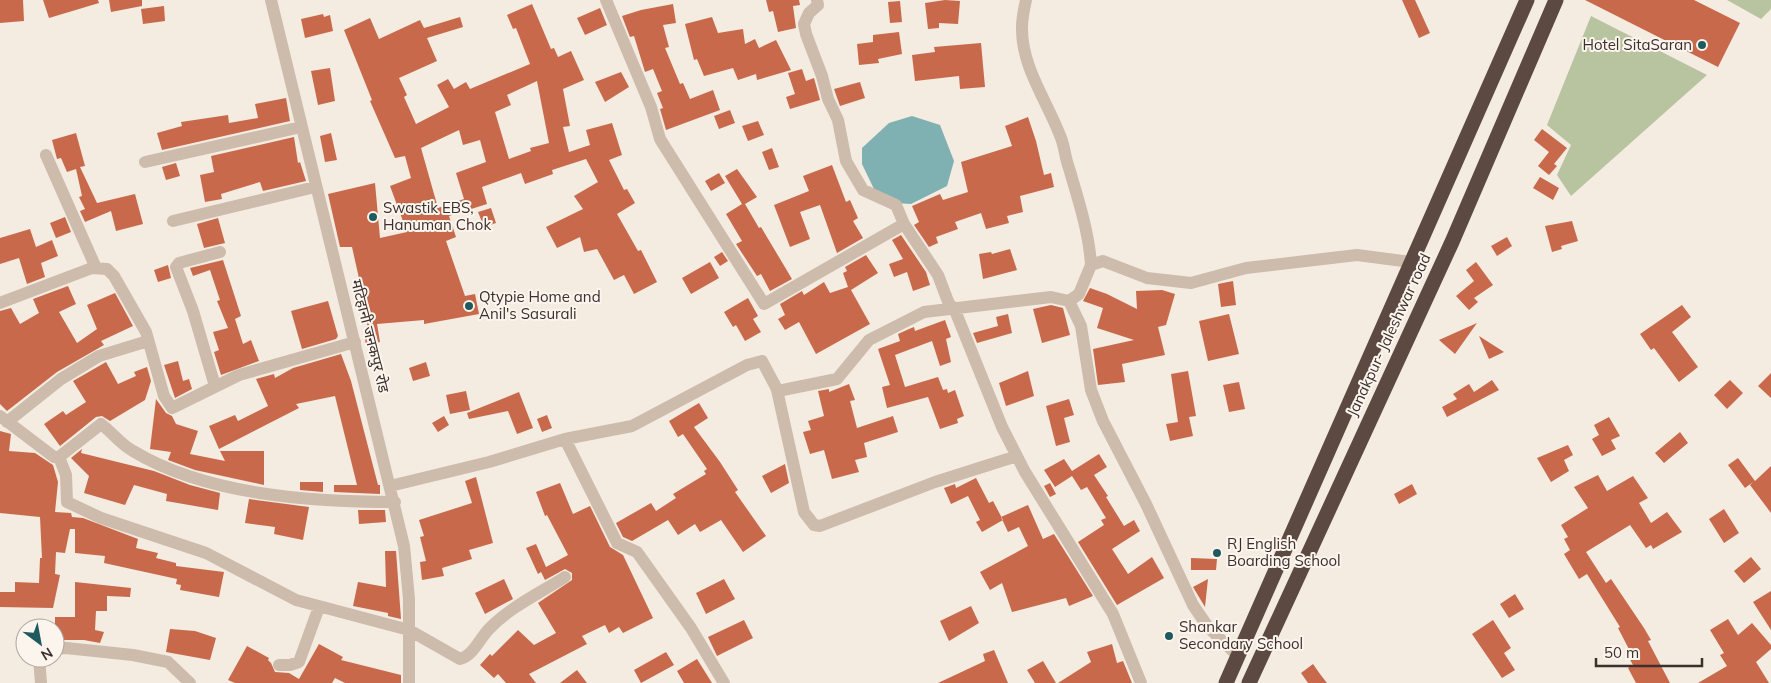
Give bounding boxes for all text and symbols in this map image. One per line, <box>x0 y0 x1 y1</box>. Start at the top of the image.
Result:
place label: Hotel SitaSaran <box>1583 35 1692 54</box>
marker: Hotel SitaSaran <box>1696 39 1708 51</box>
place label: Swastik EBS, Hanuman Chok <box>383 198 491 234</box>
marker: Swastik EBS, Hanuman Chok <box>367 211 379 223</box>
street label: Janakpur- Jaleshwar road <box>1342 250 1435 419</box>
street label: मटिहानी जनकपुर रोड <box>346 277 394 396</box>
place label: Qtypie Home and Anil's Sasurali <box>479 287 601 323</box>
marker: Qtypie Home and Anil's Sasurali <box>463 300 475 312</box>
place label: RJ English Boarding School <box>1227 534 1341 570</box>
marker: RJ English Boarding School <box>1211 547 1223 559</box>
place label: Shankar Secondary School <box>1179 617 1303 653</box>
north arrow <box>15 618 65 668</box>
marker: Shankar Secondary School <box>1163 630 1175 642</box>
scale bar <box>1596 636 1702 668</box>
text: 50 m <box>1604 643 1639 662</box>
text: N <box>38 644 56 664</box>

